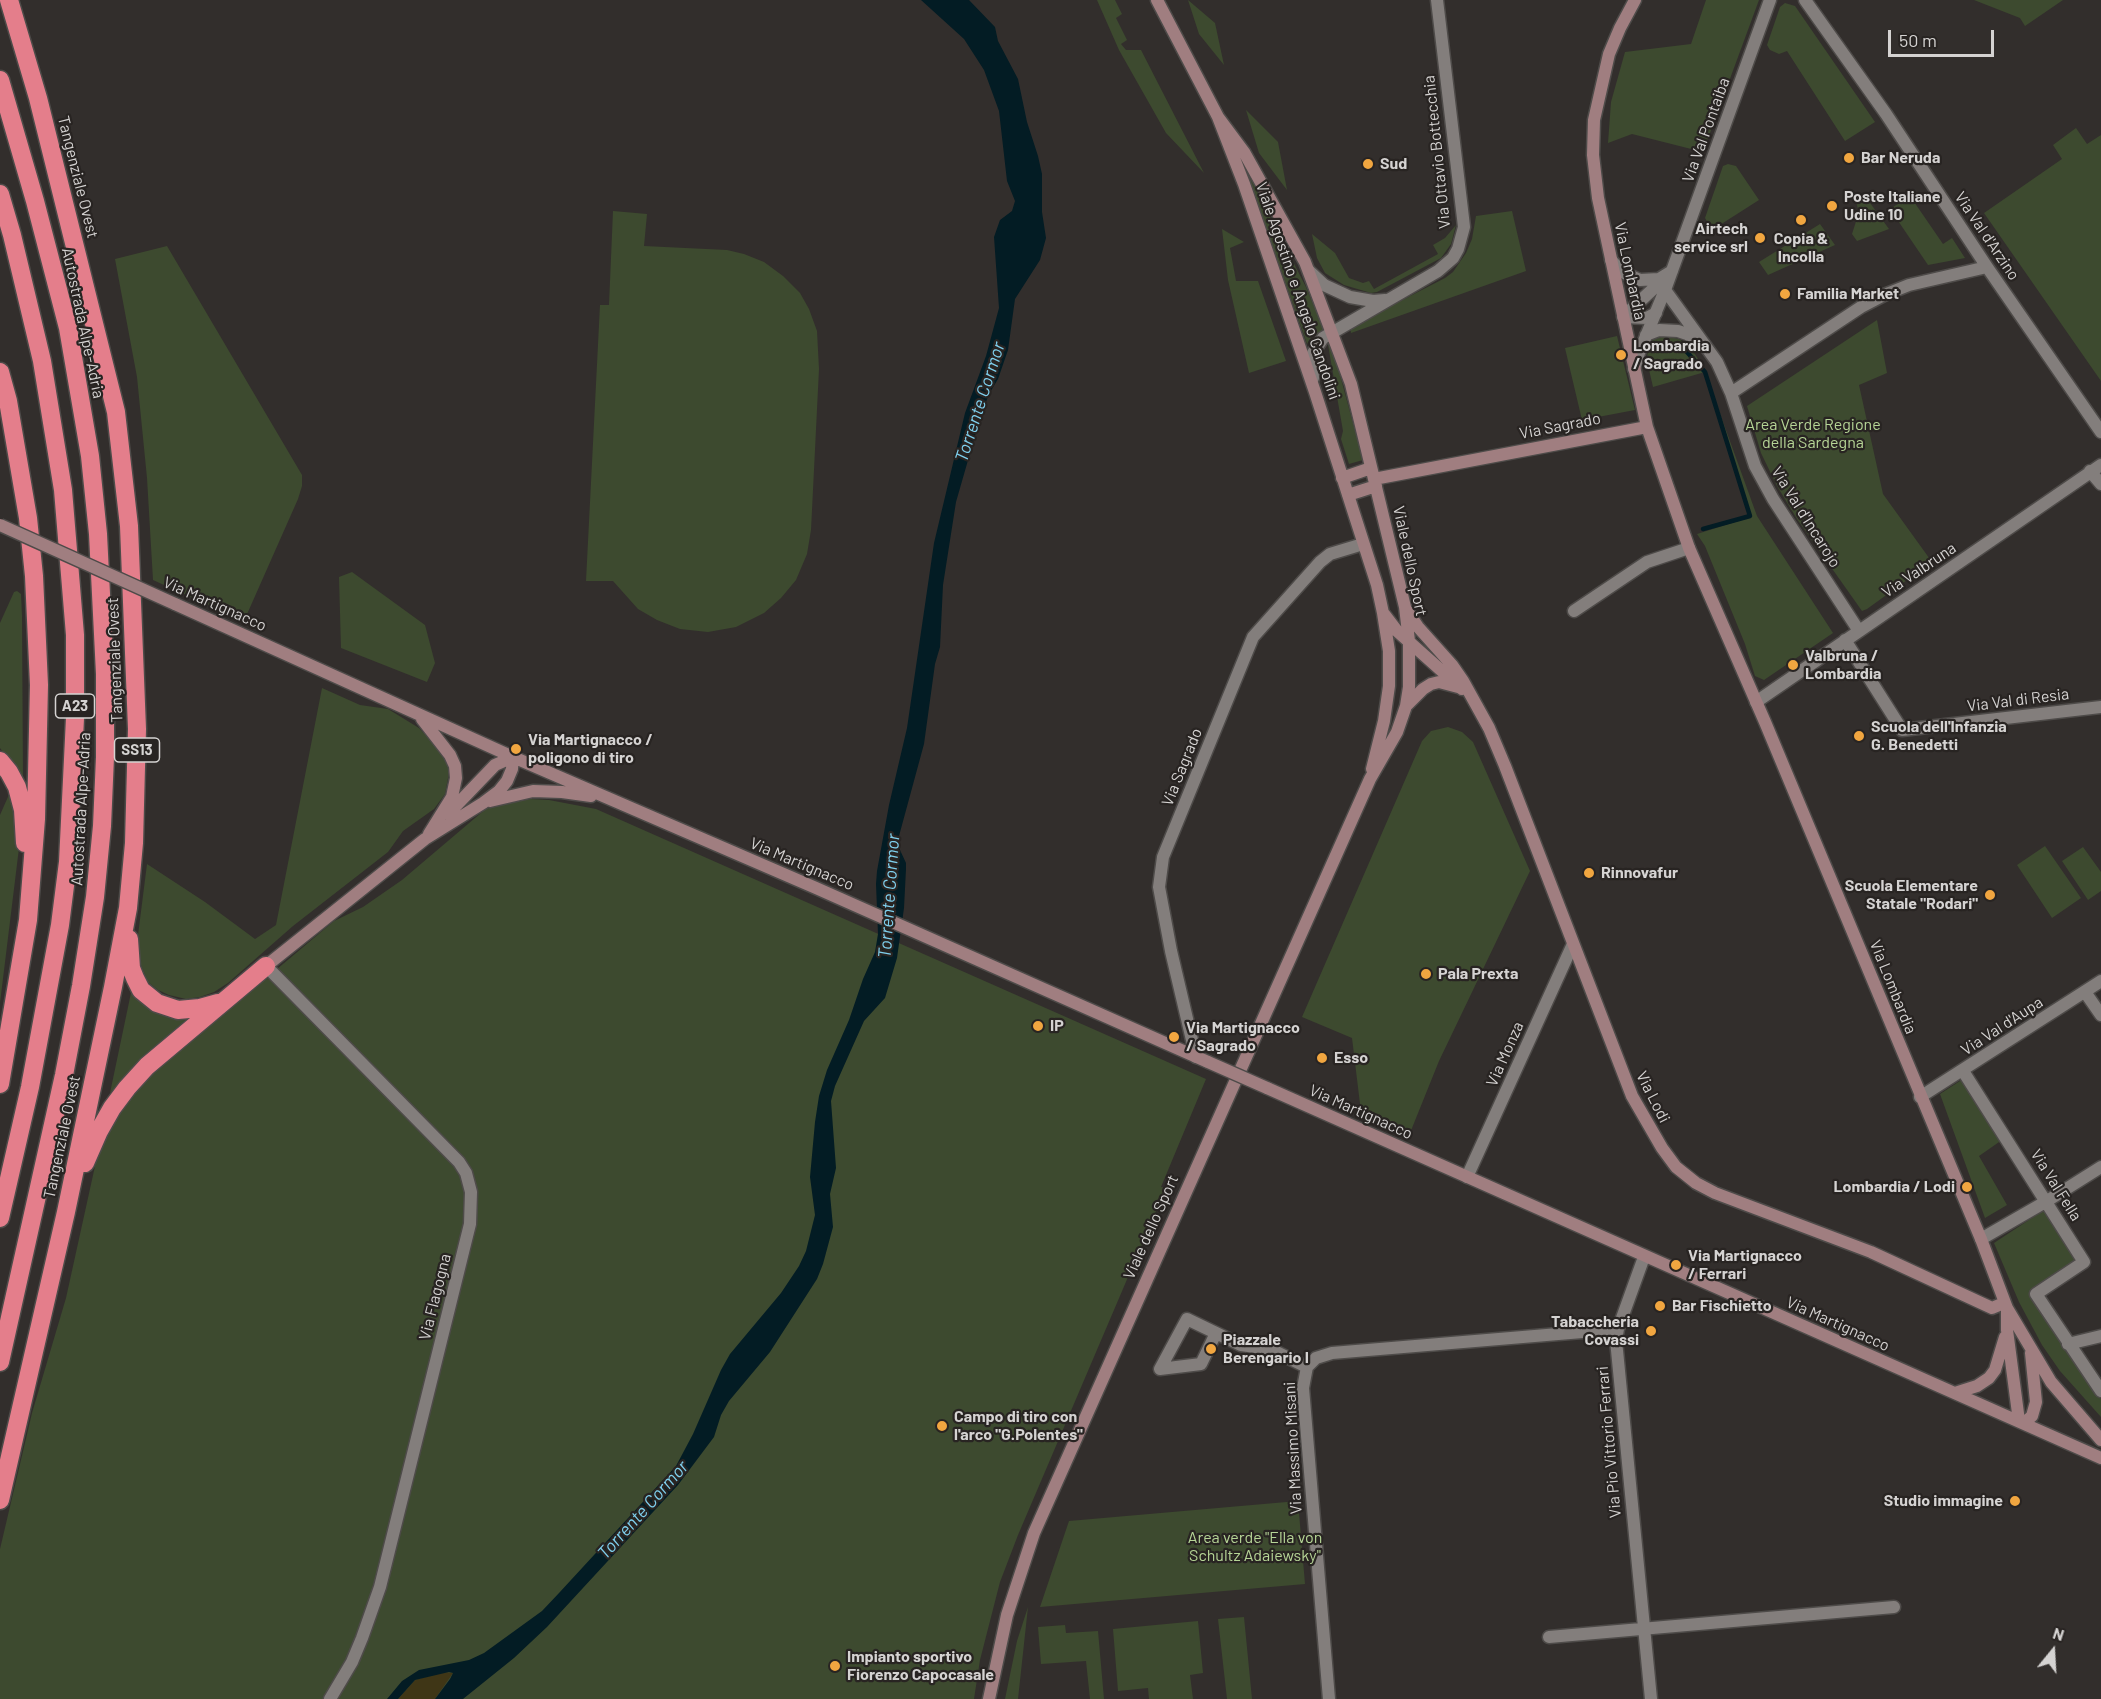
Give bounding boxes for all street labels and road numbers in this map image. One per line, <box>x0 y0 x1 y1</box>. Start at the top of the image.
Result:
street label: Via Ottavio Bottecchia <box>1419 74 1455 230</box>
street label: Via Val Pontaiba <box>1678 75 1734 185</box>
street label: Tangenziale Ovest <box>54 114 102 240</box>
street label: Viale Agostino e Angelo Candolini <box>1252 180 1344 402</box>
street label: Via Val d'Arzino <box>1950 188 2024 284</box>
street label: Via Lombardia <box>1610 220 1650 322</box>
street label: Autostrada Alpe-Adria <box>58 246 108 400</box>
street label: Via Sagrado <box>1518 409 1602 443</box>
street label: Via Val d'Incarojo <box>1767 463 1845 571</box>
street label: Viale dello Sport <box>1389 504 1431 618</box>
street label: Via Valbruna <box>1878 538 1960 602</box>
street label: Via Martignacco <box>160 573 270 635</box>
street label: Tangenziale Ovest <box>103 597 127 723</box>
street label: Via Val di Resia <box>1966 684 2070 716</box>
road number: A23 <box>56 694 94 718</box>
street label: Via Sagrado <box>1158 725 1206 809</box>
street label: Autostrada Alpe-Adria <box>67 732 95 886</box>
road number: SS13 <box>114 738 160 762</box>
street label: Via Martignacco <box>747 833 857 895</box>
street label: Via Lombardia <box>1865 937 1921 1037</box>
street label: Via Val d'Aupa <box>1957 992 2047 1060</box>
street label: Via Monza <box>1482 1019 1528 1089</box>
street label: Via Lodi <box>1632 1068 1674 1126</box>
street label: Tangenziale Ovest <box>40 1074 84 1200</box>
street label: Via Martignacco <box>1306 1081 1416 1143</box>
street label: Via Val Fella <box>2026 1146 2086 1224</box>
street label: Viale dello Sport <box>1119 1172 1183 1282</box>
street label: Via Flagogna <box>415 1252 455 1342</box>
street label: Via Martignacco <box>1783 1293 1893 1355</box>
street label: Via Pio Vittorio Ferrari <box>1593 1365 1625 1519</box>
street label: Via Massimo Misani <box>1280 1381 1306 1515</box>

